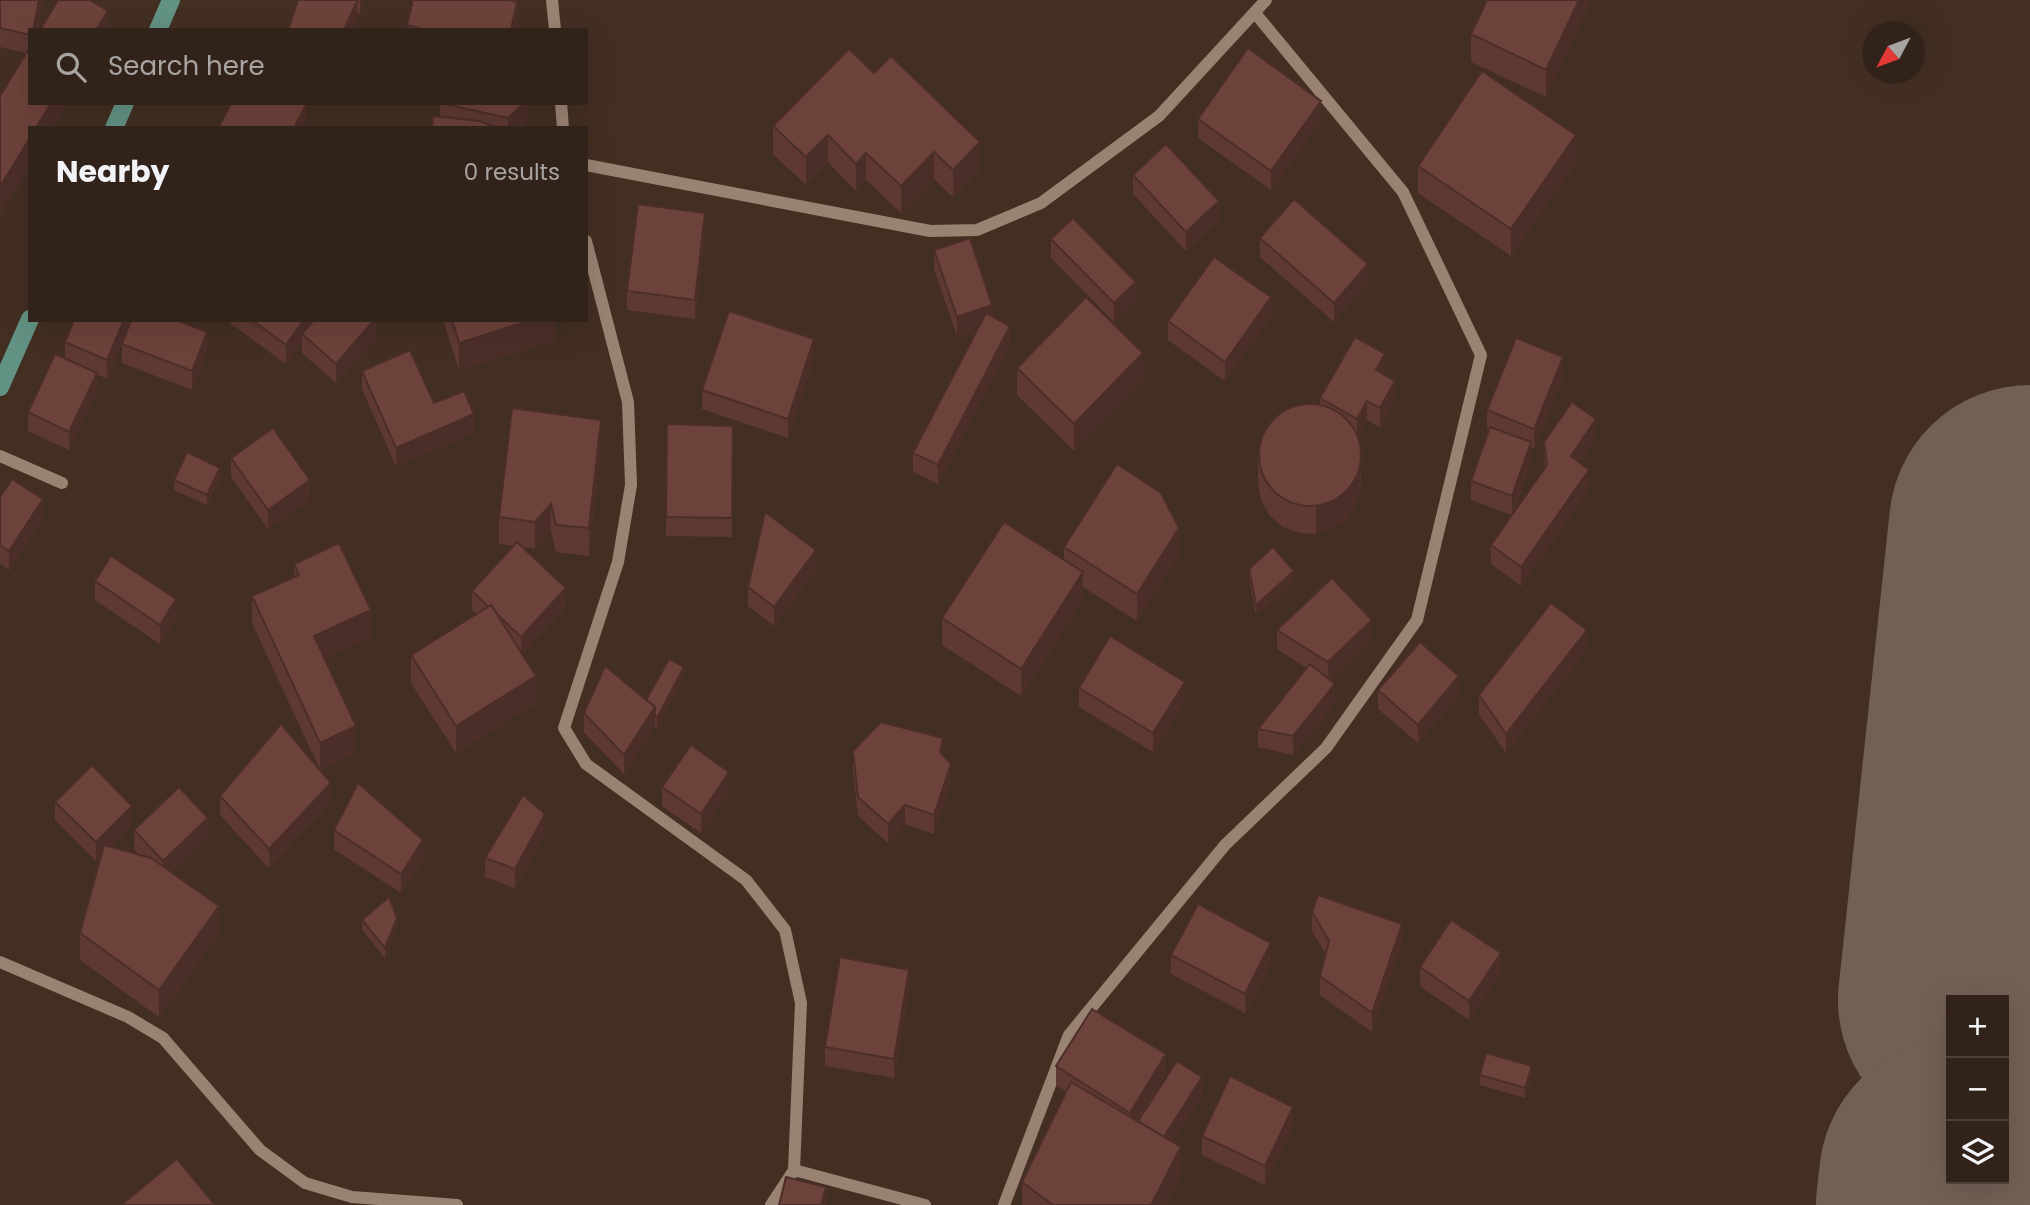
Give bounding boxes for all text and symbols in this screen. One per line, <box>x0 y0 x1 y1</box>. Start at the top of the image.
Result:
north arrow <box>1862 21 1925 84</box>
search box <box>28 28 588 105</box>
icon: search <box>52 48 90 86</box>
text: Search here <box>108 48 265 84</box>
text: Nearby <box>56 150 170 193</box>
text: 0 results <box>464 156 560 188</box>
map controls <box>1946 995 2009 1184</box>
button: + <box>1946 995 2009 1058</box>
button: − <box>1946 1058 2009 1121</box>
button: layers <box>1946 1121 2009 1184</box>

